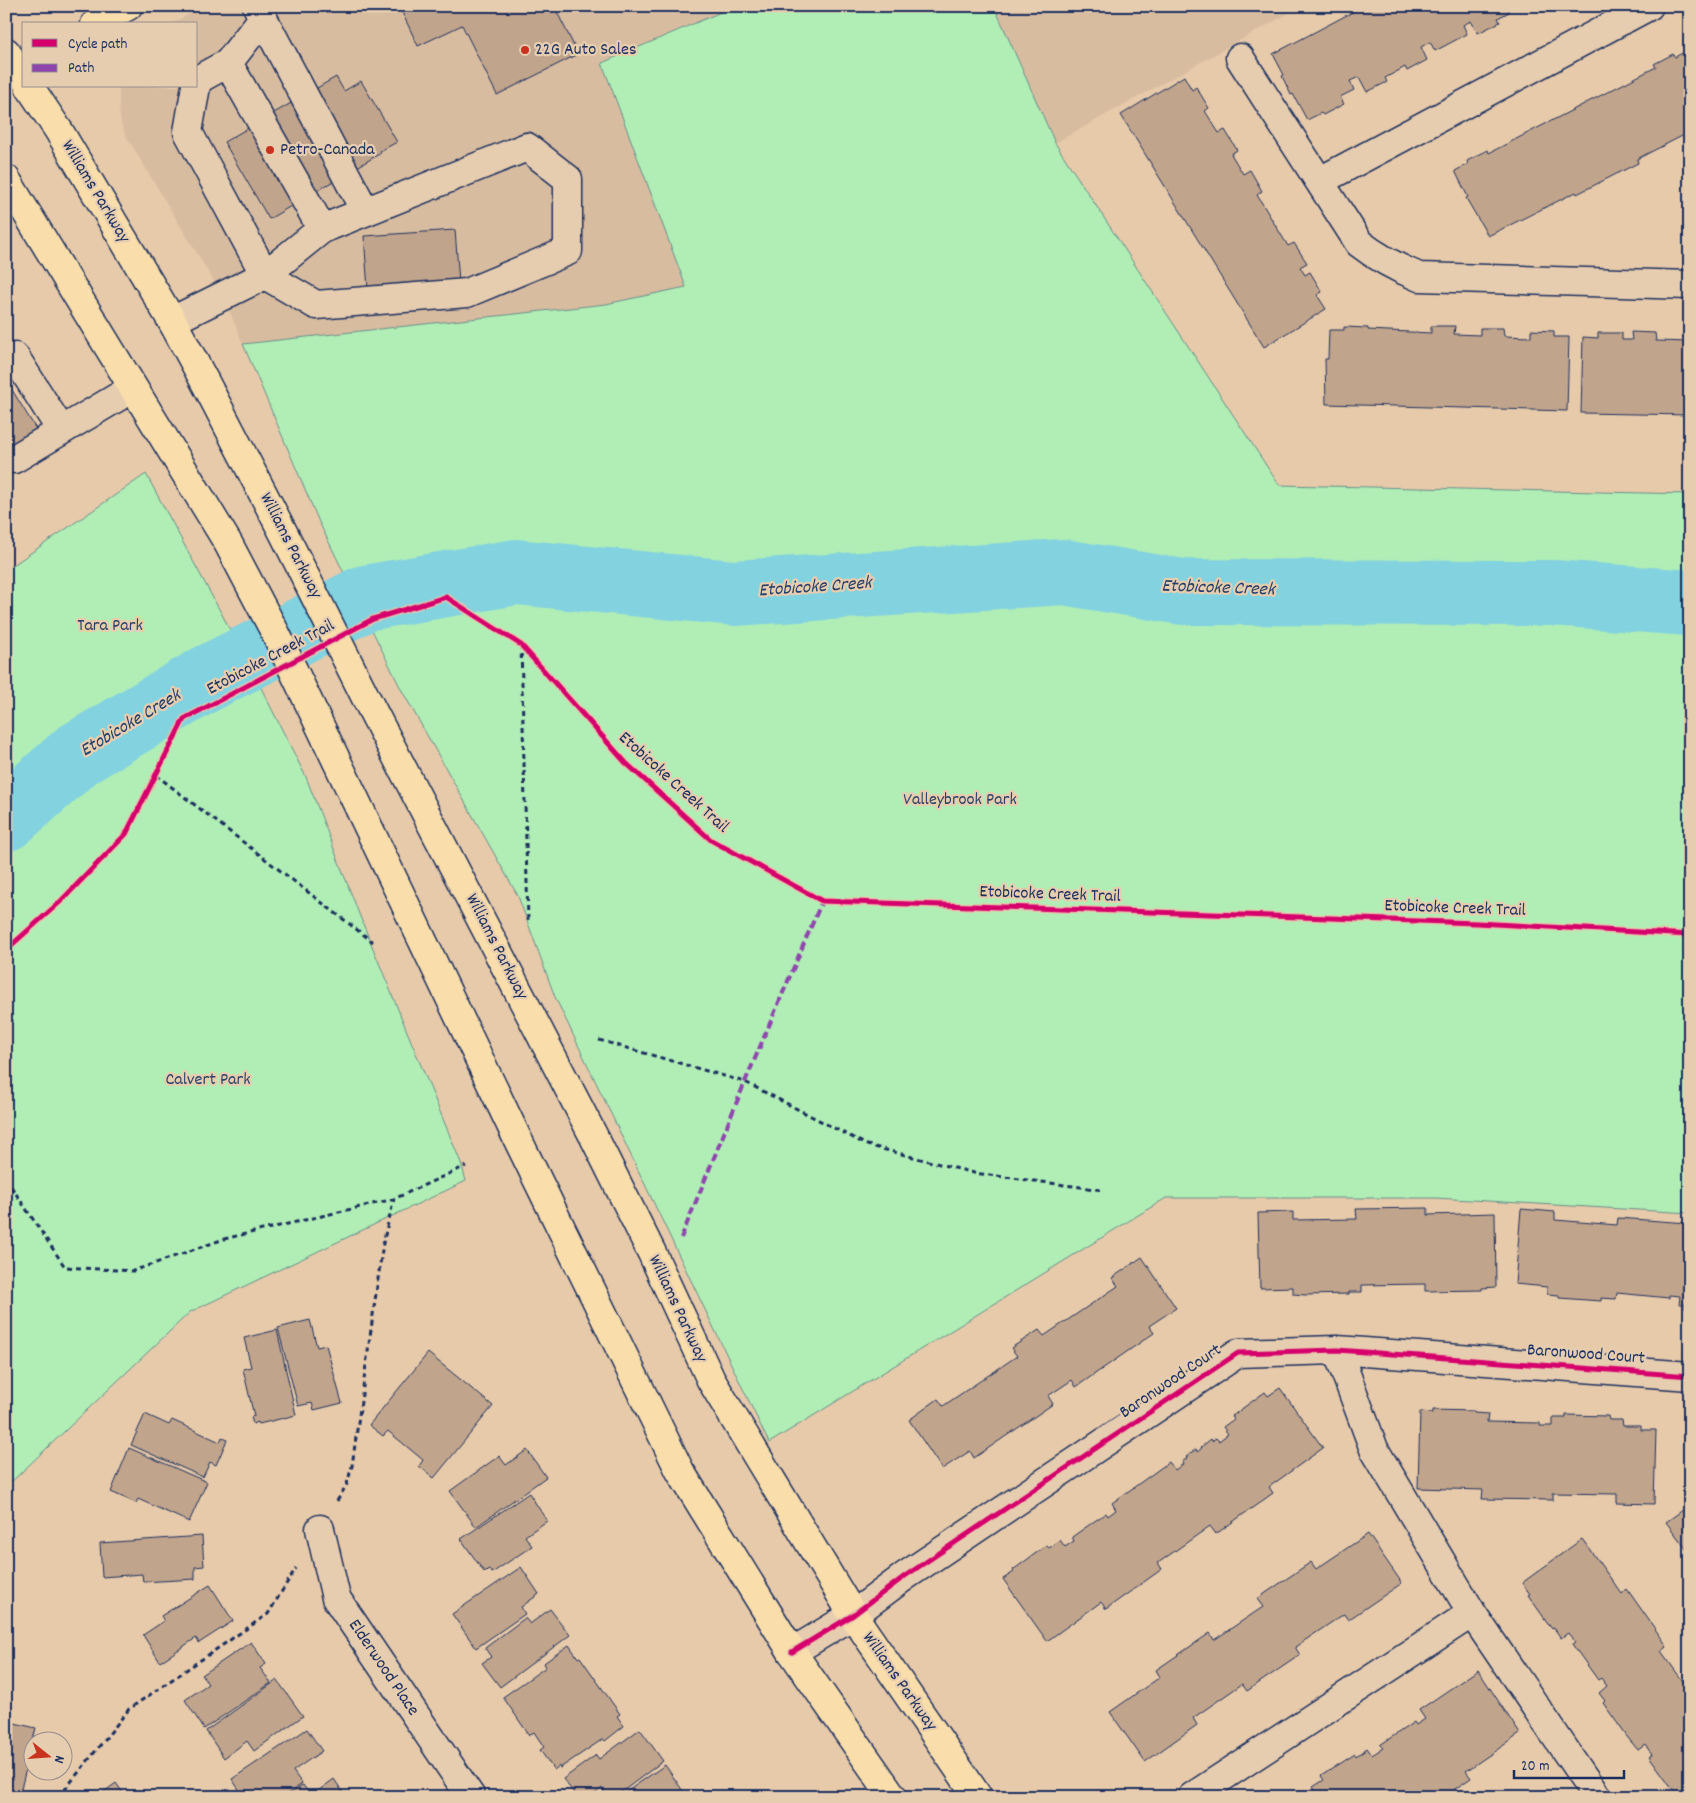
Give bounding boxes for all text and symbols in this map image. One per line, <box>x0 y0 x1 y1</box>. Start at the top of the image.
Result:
legend <box>22 22 198 88</box>
text: Cycle path <box>68 34 128 56</box>
place label: 22G Auto Sales <box>535 38 636 63</box>
marker: 22G Auto Sales <box>519 44 531 56</box>
text: Path <box>68 58 94 80</box>
street label: Williams Parkway <box>54 136 136 249</box>
place label: Petro-Canada <box>280 138 375 163</box>
marker: Petro-Canada <box>264 144 276 156</box>
street label: Williams Parkway <box>253 489 328 604</box>
water label: Etobicoke Creek <box>758 570 875 605</box>
water label: Etobicoke Creek <box>1161 574 1277 605</box>
street label: Etobicoke Creek Trail <box>203 613 340 702</box>
park label: Tara Park <box>77 614 143 639</box>
water label: Etobicoke Creek <box>75 682 188 765</box>
street label: Etobicoke Creek Trail <box>612 726 734 840</box>
park label: Valleybrook Park <box>903 788 1017 813</box>
street label: Etobicoke Creek Trail <box>979 880 1122 910</box>
street label: Williams Parkway <box>459 890 534 1005</box>
street label: Etobicoke Creek Trail <box>1384 894 1527 924</box>
park label: Calvert Park <box>165 1068 251 1093</box>
street label: Williams Parkway <box>641 1251 713 1367</box>
street label: Baronwood Court <box>1115 1338 1227 1425</box>
street label: Baronwood Court <box>1526 1338 1646 1372</box>
street label: Elderwood Place <box>341 1615 425 1721</box>
street label: Williams Parkway <box>855 1627 943 1737</box>
north arrow <box>22 1730 72 1780</box>
scale bar <box>1514 1748 1624 1780</box>
text: N <box>48 1753 69 1766</box>
text: 20 m <box>1521 1756 1549 1778</box>

